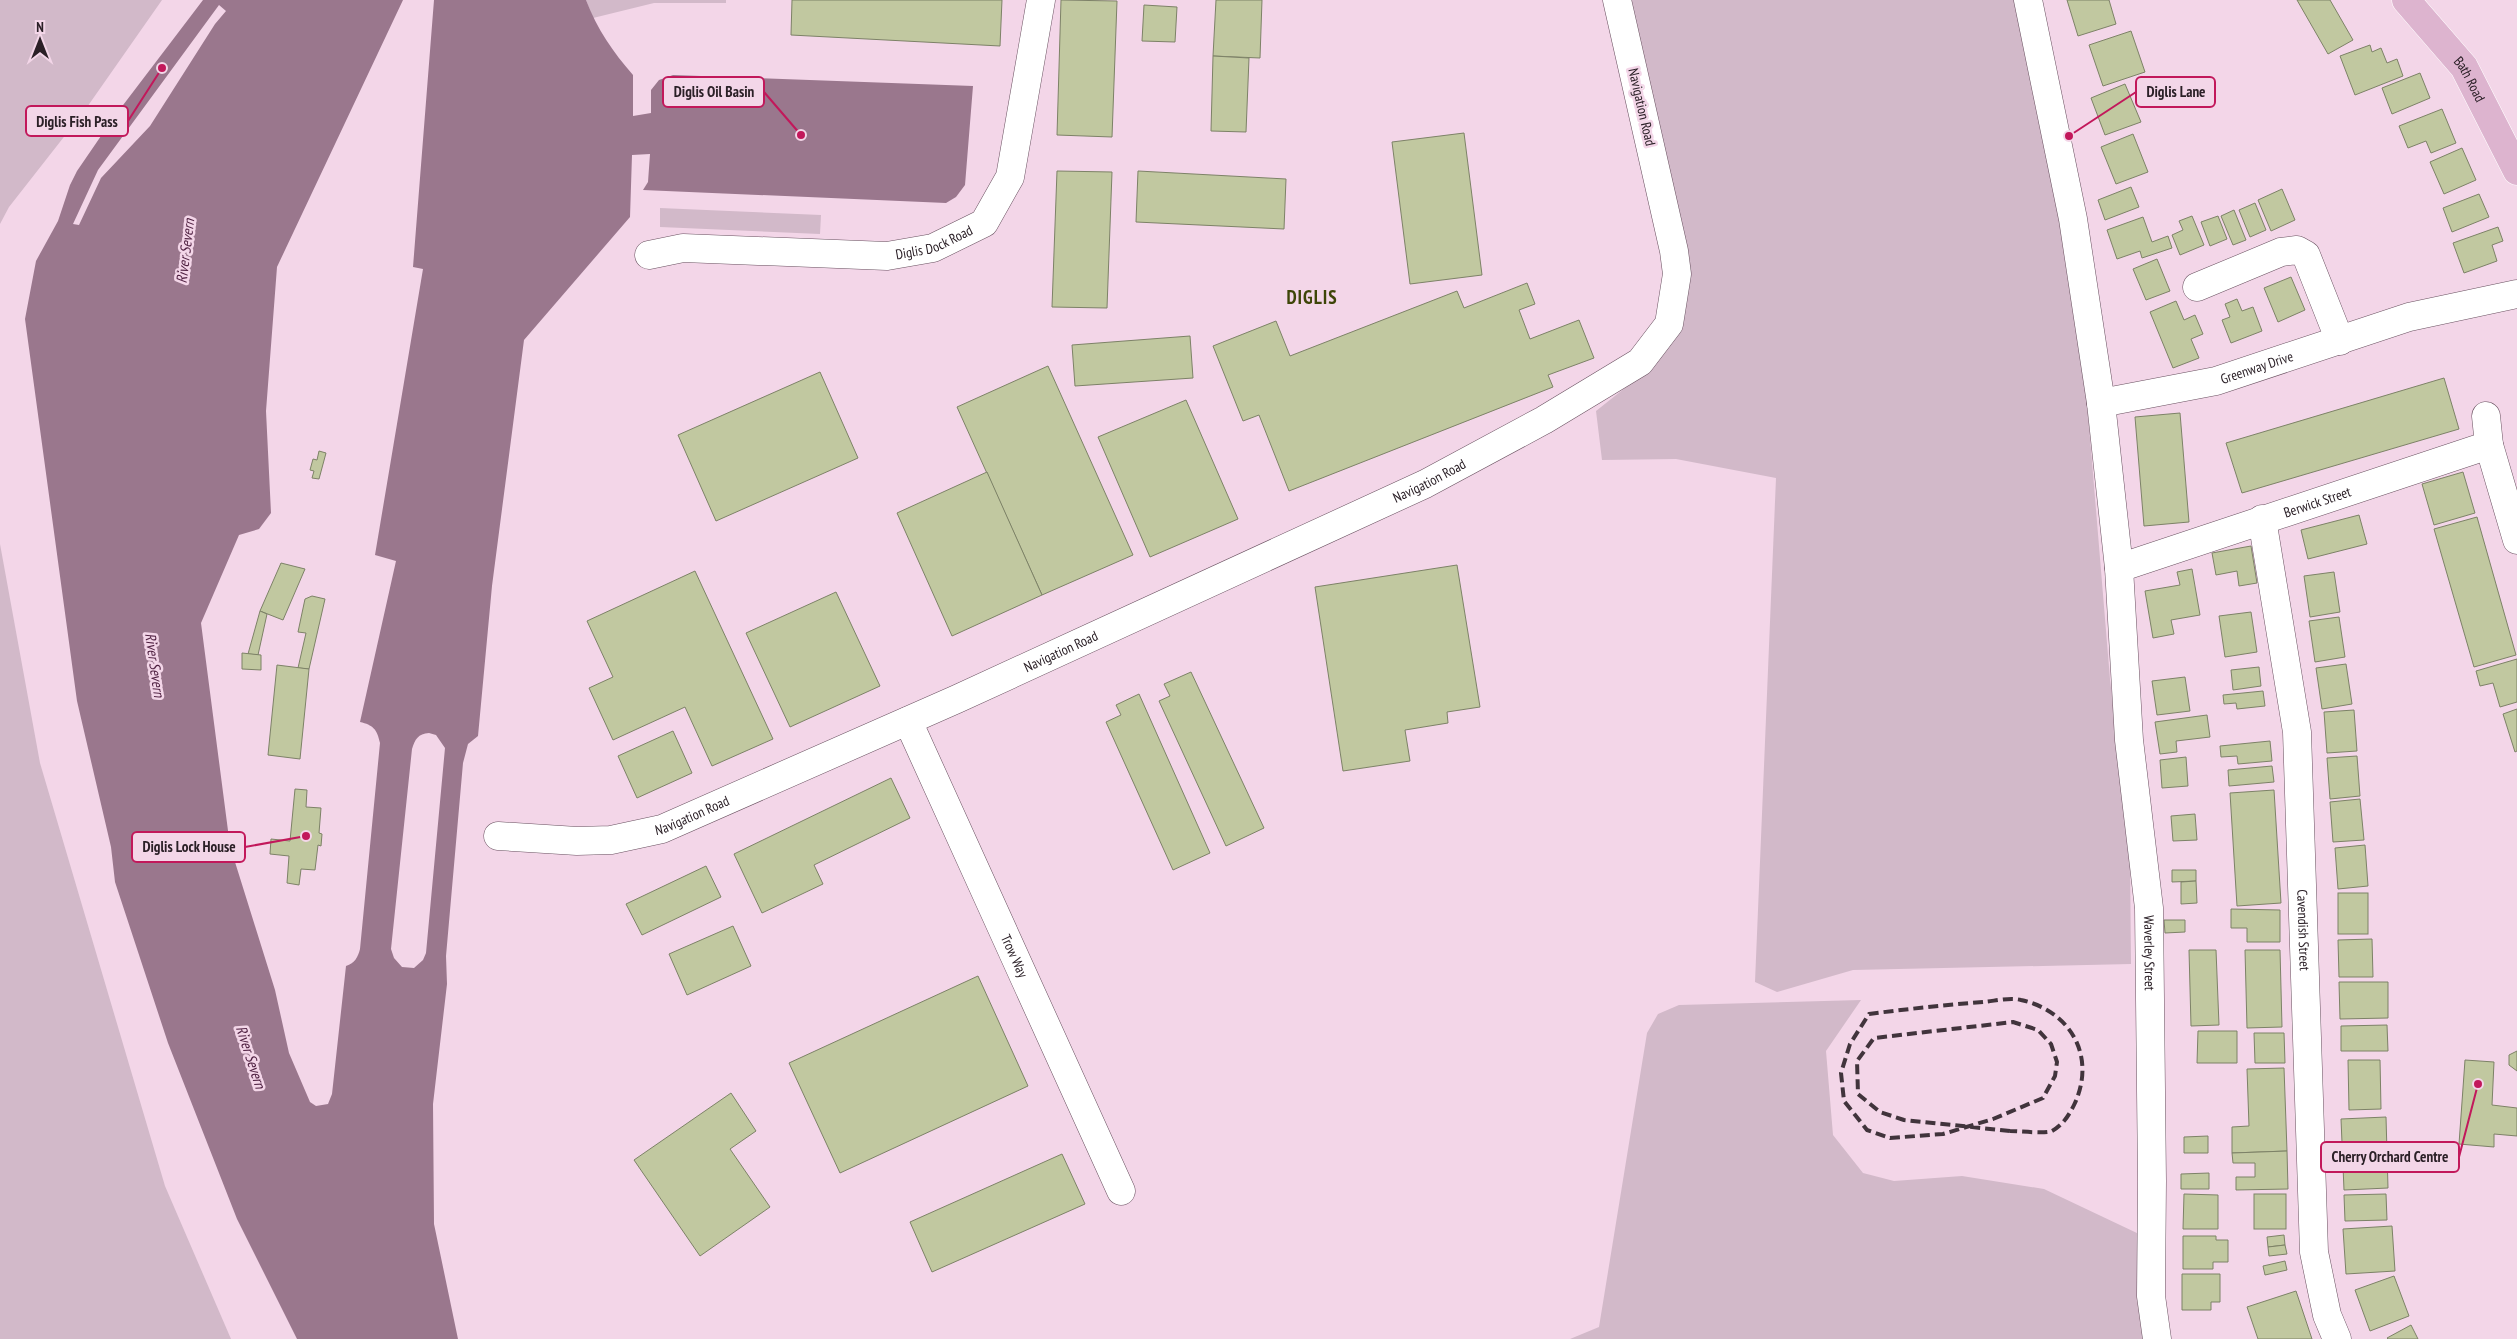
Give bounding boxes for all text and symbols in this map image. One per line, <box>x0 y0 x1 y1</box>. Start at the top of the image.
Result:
north arrow <box>15 15 65 65</box>
text: N <box>36 18 44 36</box>
street label: Bath Road <box>2450 53 2489 105</box>
street label: Navigation Road <box>1624 66 1660 148</box>
callout: Diglis Oil Basin <box>663 77 764 107</box>
callout: Diglis Lane <box>2136 77 2215 107</box>
text: Diglis Oil Basin <box>674 82 755 101</box>
text: Diglis Lane <box>2146 82 2206 101</box>
callout: Diglis Fish Pass <box>26 106 128 136</box>
text: Diglis Fish Pass <box>36 112 118 131</box>
water label: River Severn <box>172 216 199 284</box>
street label: Diglis Dock Road <box>894 221 975 263</box>
district label: DIGLIS <box>1286 285 1338 309</box>
street label: Greenway Drive <box>2218 347 2296 388</box>
street label: Navigation Road <box>1390 455 1469 507</box>
street label: Berwick Street <box>2281 482 2353 522</box>
street label: Navigation Road <box>1021 627 1101 676</box>
water label: River Severn <box>141 632 169 700</box>
street label: Navigation Road <box>653 792 732 839</box>
callout: Diglis Lock House <box>132 832 245 862</box>
text: Diglis Lock House <box>142 837 236 856</box>
street label: Cavendish Street <box>2293 889 2314 971</box>
street label: Waverley Street <box>2140 915 2159 991</box>
street label: Trow Way <box>997 932 1032 981</box>
water label: River Severn <box>232 1023 270 1092</box>
callout: Cherry Orchard Centre <box>2321 1142 2459 1172</box>
text: Cherry Orchard Centre <box>2332 1147 2448 1166</box>

